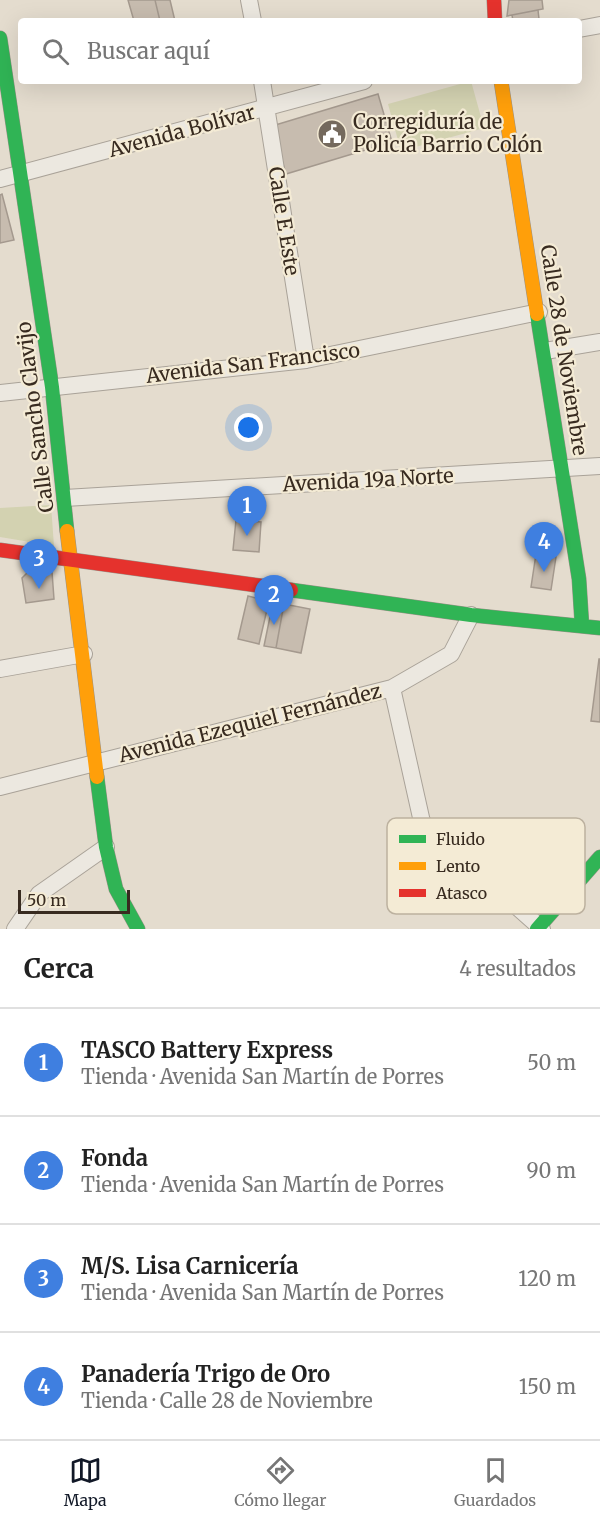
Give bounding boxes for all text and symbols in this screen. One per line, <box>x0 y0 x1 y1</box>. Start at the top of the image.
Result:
search box <box>18 18 582 84</box>
icon: search <box>39 35 72 68</box>
text: Buscar aquí <box>87 37 210 65</box>
street label: Avenida Bolívar <box>105 99 258 162</box>
place label: Corregiduría de Policía Barrio Colón <box>353 109 543 157</box>
public building icon: Corregiduría de Policía Barrio Colón <box>316 118 348 150</box>
street label: Calle E Este <box>264 165 305 277</box>
street label: Calle 28 de Noviembre <box>535 243 593 457</box>
street label: Calle Sancho Clavijo <box>10 320 59 514</box>
street label: Avenida San Francisco <box>144 337 362 388</box>
your location <box>234 413 263 442</box>
street label: Avenida 19a Norte <box>281 463 454 497</box>
pin: 1 <box>228 486 266 536</box>
pin: 4 <box>524 522 564 572</box>
pin: 3 <box>20 540 58 589</box>
pin: 2 <box>254 576 294 625</box>
street label: Avenida Ezequiel Fernández <box>115 678 384 768</box>
legend <box>387 818 585 914</box>
text: Fluido <box>436 829 485 849</box>
text: Lento <box>436 856 480 876</box>
text: Atasco <box>435 883 487 903</box>
scale bar <box>18 887 130 914</box>
text: 50 m <box>27 890 66 910</box>
text: Cerca <box>24 952 94 985</box>
text: 4 resultados <box>459 956 576 981</box>
text: TASCO Battery Express <box>81 1036 333 1064</box>
text: 1 <box>39 1050 48 1075</box>
text: 50 m <box>527 1050 576 1075</box>
text: Tienda · Avenida San Martín de Porres <box>81 1064 444 1089</box>
text: Fonda <box>81 1144 148 1172</box>
text: 2 <box>38 1158 49 1183</box>
text: 90 m <box>526 1158 576 1183</box>
text: Tienda · Avenida San Martín de Porres <box>81 1172 444 1197</box>
text: M/S. Lisa Carnicería <box>81 1252 299 1280</box>
text: 3 <box>38 1266 49 1291</box>
text: 120 m <box>518 1266 576 1291</box>
text: Tienda · Avenida San Martín de Porres <box>81 1280 444 1305</box>
text: Panadería Trigo de Oro <box>81 1360 330 1388</box>
text: 4 <box>37 1374 50 1399</box>
text: 150 m <box>519 1374 576 1399</box>
text: Tienda · Calle 28 de Noviembre <box>81 1388 373 1413</box>
tab: Mapa <box>64 1454 107 1510</box>
tab: Cómo llegar <box>234 1454 326 1510</box>
tab: Guardados <box>454 1454 536 1510</box>

